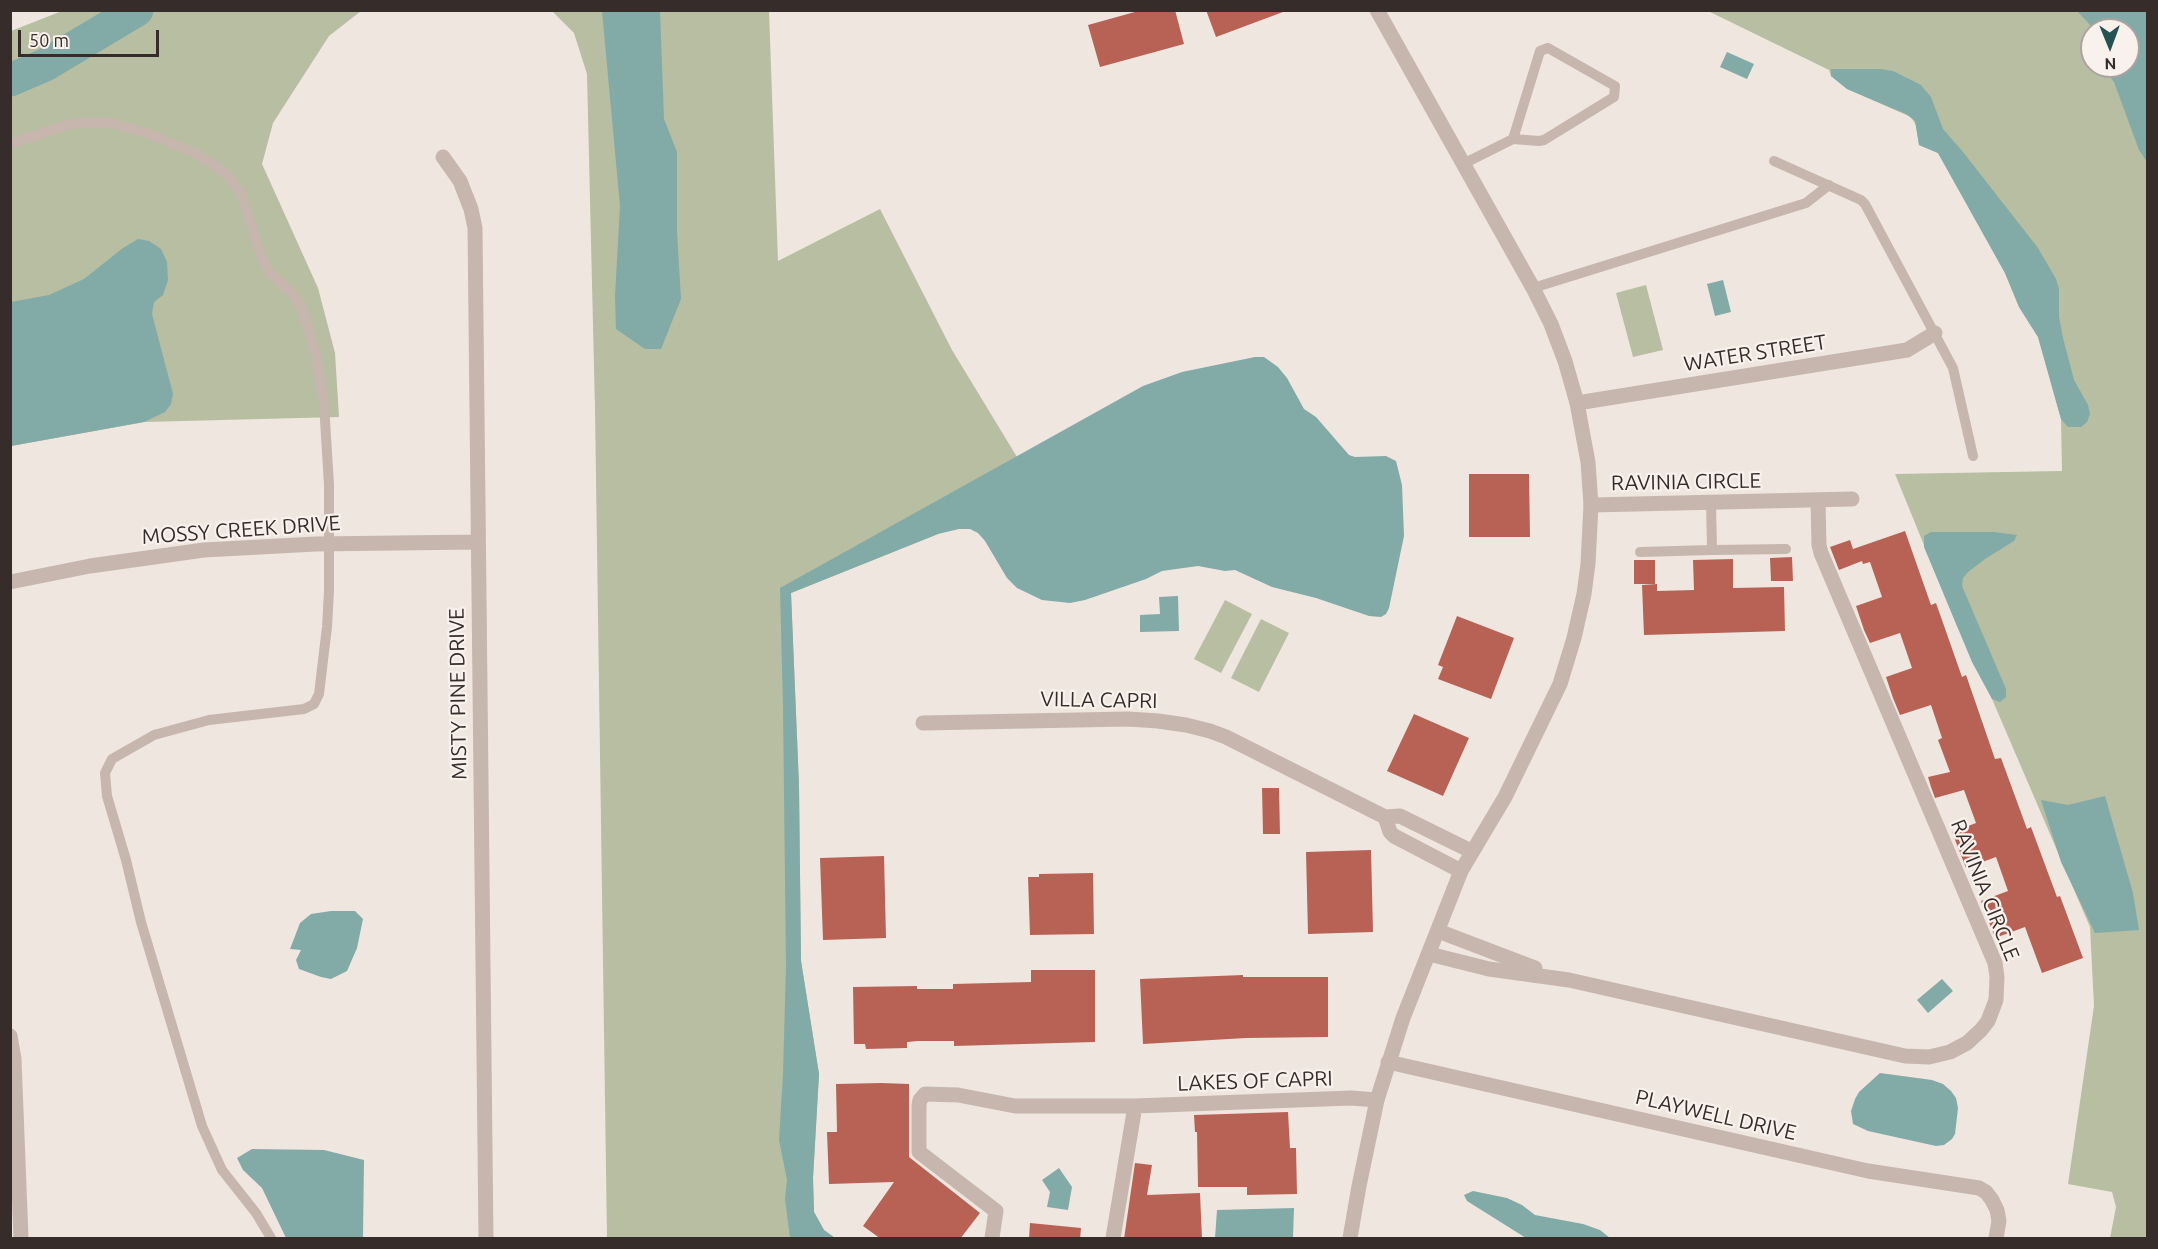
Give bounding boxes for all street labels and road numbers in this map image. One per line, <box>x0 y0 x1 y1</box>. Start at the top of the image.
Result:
street label: WATER STREET <box>1682 329 1828 377</box>
street label: RAVINIA CIRCLE <box>1611 468 1761 496</box>
street label: MOSSY CREEK DRIVE <box>141 510 341 550</box>
street label: MISTY PINE DRIVE <box>444 608 472 780</box>
street label: VILLA CAPRI <box>1040 686 1158 714</box>
street label: RAVINIA CIRCLE <box>1945 816 2025 964</box>
street label: LAKES OF CAPRI <box>1177 1066 1333 1096</box>
street label: PLAYWELL DRIVE <box>1633 1084 1799 1146</box>

